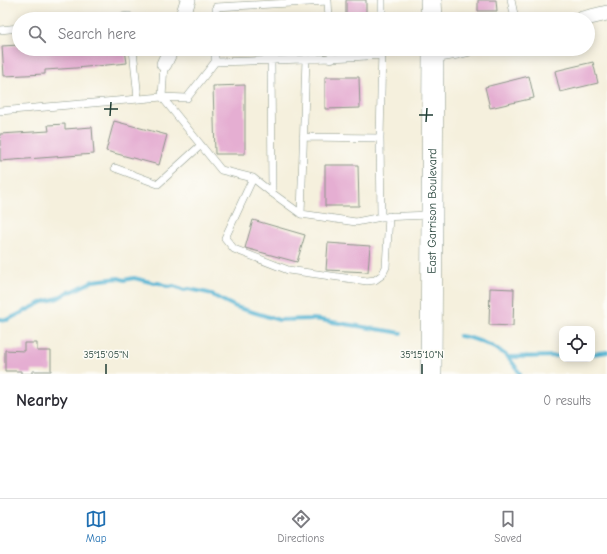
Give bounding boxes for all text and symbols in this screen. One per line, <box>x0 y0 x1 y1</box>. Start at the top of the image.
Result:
search box <box>12 12 595 56</box>
icon: search <box>26 23 48 45</box>
text: Search here <box>58 25 136 43</box>
street label: East Garrison Boulevard <box>425 148 439 274</box>
map controls <box>559 326 595 362</box>
button: locate <box>559 326 595 362</box>
text: 35°15'05"N <box>83 349 129 361</box>
text: 35°15'10"N <box>400 349 444 361</box>
text: Nearby <box>16 391 67 410</box>
text: 0 results <box>543 393 591 408</box>
tab: Map <box>85 508 107 545</box>
tab: Directions <box>277 508 324 545</box>
tab: Saved <box>494 508 522 545</box>

